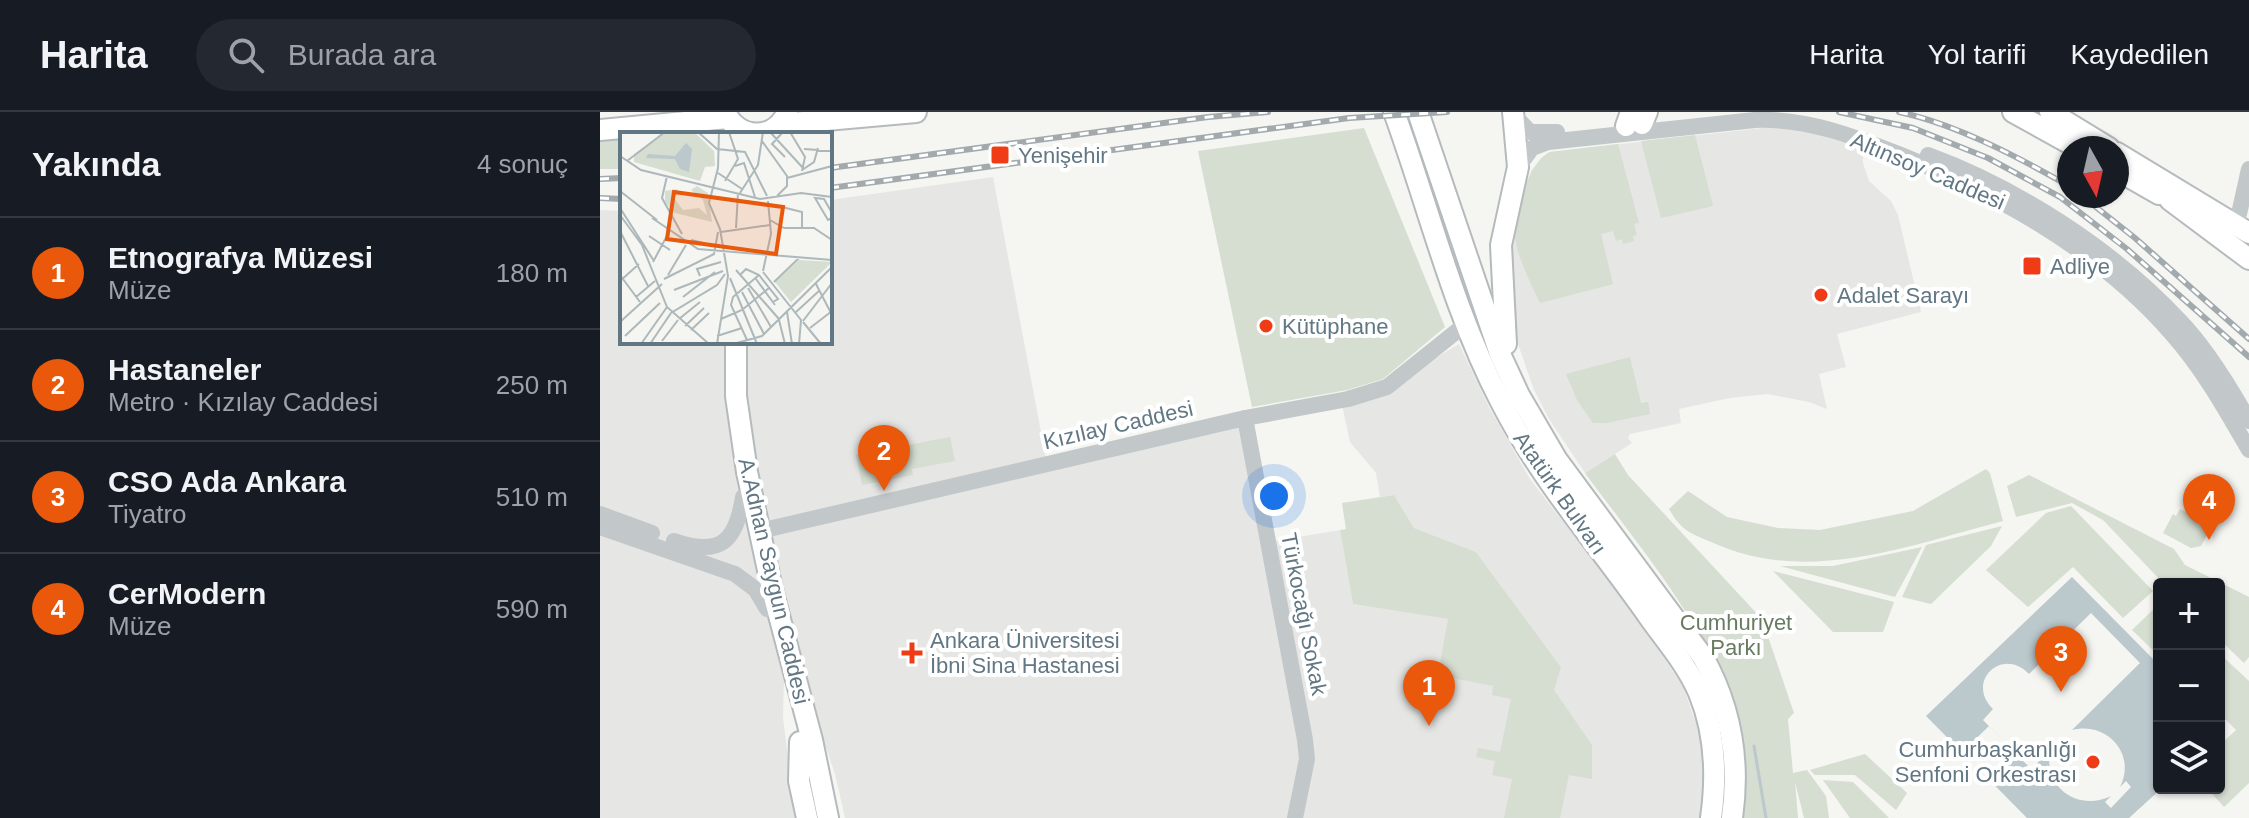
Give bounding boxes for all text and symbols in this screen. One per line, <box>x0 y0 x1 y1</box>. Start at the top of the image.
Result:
search box <box>196 19 756 91</box>
icon: search <box>224 33 268 77</box>
text: Harita <box>40 34 148 76</box>
text: Burada ara <box>288 38 436 71</box>
text: Harita <box>1809 39 1884 70</box>
text: Yol tarifi <box>1928 39 2026 70</box>
text: Kaydedilen <box>2070 39 2209 70</box>
street label: Altınsoy Caddesi <box>1847 127 2009 215</box>
inset map <box>620 132 832 344</box>
north arrow <box>2057 136 2129 208</box>
place label: Yenişehir <box>1018 143 1108 168</box>
marker: Yenişehir <box>989 144 1011 166</box>
text: Yakında <box>32 145 161 183</box>
text: 4 sonuç <box>477 149 568 179</box>
text: Etnografya Müzesi <box>108 241 373 274</box>
place label: Adliye <box>2050 254 2110 279</box>
marker: Adliye <box>2021 255 2043 277</box>
text: 1 <box>51 258 65 288</box>
text: 180 m <box>496 258 568 288</box>
text: Müze <box>108 275 172 305</box>
place label: Adalet Sarayı <box>1837 283 1969 308</box>
marker: Adalet Sarayı <box>1812 286 1830 304</box>
place label: Kütüphane <box>1282 314 1388 339</box>
marker: Kütüphane <box>1257 317 1275 335</box>
text: Hastaneler <box>108 353 261 386</box>
text: 2 <box>51 370 65 400</box>
text: 250 m <box>496 370 568 400</box>
text: Metro · Kızılay Caddesi <box>108 387 378 417</box>
street label: Kızılay Caddesi <box>1041 396 1195 454</box>
pin: 2 <box>858 425 910 491</box>
street label: Atatürk Bulvarı <box>1508 427 1612 559</box>
street label: A.Adnan Saygun Caddesi <box>733 455 815 707</box>
text: CSO Ada Ankara <box>108 465 346 498</box>
pin: 4 <box>2183 474 2235 540</box>
your location <box>1254 476 1294 516</box>
text: 3 <box>51 482 65 512</box>
text: 510 m <box>496 482 568 512</box>
text: Tiyatro <box>108 499 187 529</box>
street label: Türkocağı Sokak <box>1276 531 1332 698</box>
text: CerModern <box>108 577 266 610</box>
map controls <box>2153 578 2225 794</box>
button: + <box>2153 578 2225 650</box>
text: 4 <box>51 594 65 624</box>
text: 590 m <box>496 594 568 624</box>
park label: Cumhuriyet Parkı <box>1680 610 1792 660</box>
text: Müze <box>108 611 172 641</box>
pin: 3 <box>2035 626 2087 692</box>
place label: Ankara Üniversitesi İbni Sina Hastanesi <box>930 628 1120 678</box>
marker: Ankara Üniversitesi İbni Sina Hastanesi <box>901 642 923 664</box>
button: − <box>2153 650 2225 722</box>
pin: 1 <box>1403 660 1455 726</box>
button: layers <box>2153 722 2225 794</box>
place label: Cumhurbaşkanlığı Senfoni Orkestrası <box>1895 737 2077 787</box>
marker: Cumhurbaşkanlığı Senfoni Orkestrası <box>2084 753 2102 771</box>

